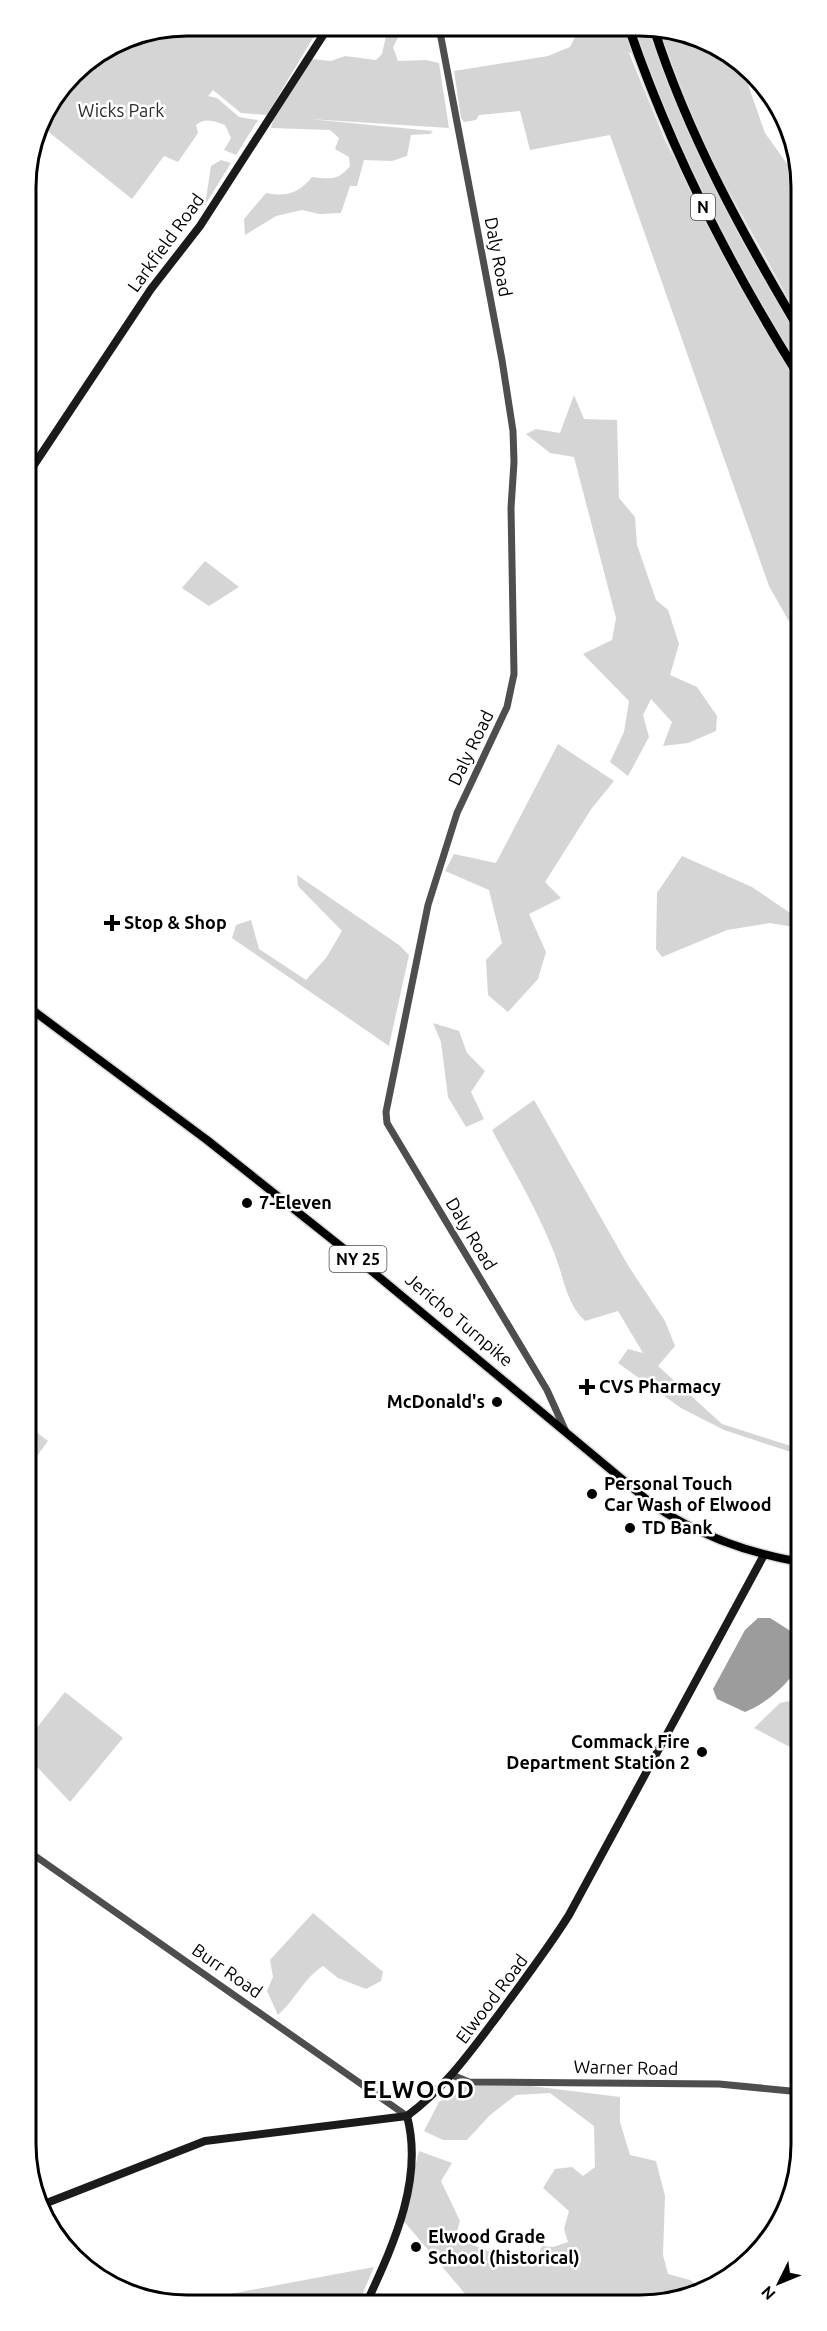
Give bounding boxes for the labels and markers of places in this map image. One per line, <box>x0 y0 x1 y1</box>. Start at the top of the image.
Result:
place label: Stop & Shop <box>124 912 227 932</box>
marker: Stop & Shop <box>105 916 119 930</box>
place label: 7-Eleven <box>259 1192 332 1212</box>
marker: 7-Eleven <box>240 1196 254 1210</box>
place label: CVS Pharmacy <box>599 1376 721 1396</box>
marker: CVS Pharmacy <box>580 1380 594 1394</box>
place label: McDonald's <box>387 1391 485 1411</box>
marker: McDonald's <box>490 1395 504 1409</box>
place label: Personal Touch Car Wash of Elwood <box>604 1473 772 1514</box>
marker: Personal Touch Car Wash of Elwood <box>585 1487 599 1501</box>
place label: TD Bank <box>642 1517 713 1537</box>
marker: TD Bank <box>623 1521 637 1535</box>
place label: Commack Fire Department Station 2 <box>506 1731 690 1772</box>
marker: Commack Fire Department Station 2 <box>695 1745 709 1759</box>
place label: Elwood Grade School (historical) <box>428 2226 580 2268</box>
marker: Elwood Grade School (historical) <box>409 2240 423 2254</box>

